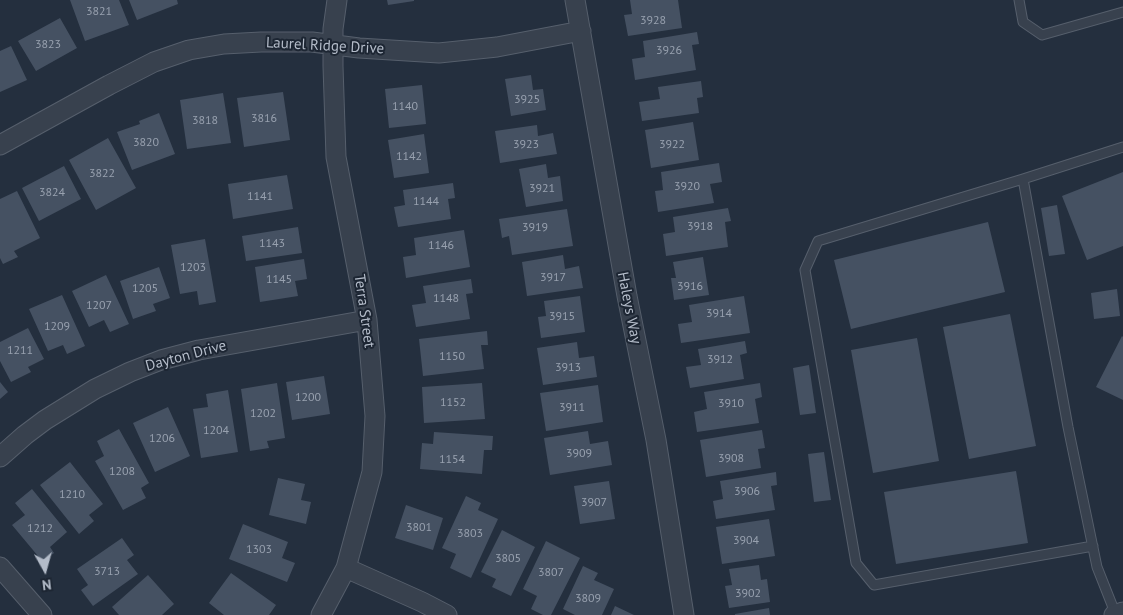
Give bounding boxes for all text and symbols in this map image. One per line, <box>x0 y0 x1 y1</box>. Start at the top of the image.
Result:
house number: 3821 <box>86 5 112 19</box>
house number: 3928 <box>640 14 666 28</box>
street label: Laurel Ridge Drive <box>265 34 385 58</box>
house number: 3823 <box>35 38 61 52</box>
house number: 3926 <box>656 44 682 58</box>
house number: 3925 <box>514 93 540 107</box>
house number: 1140 <box>392 100 418 114</box>
house number: 3816 <box>251 112 277 126</box>
house number: 3818 <box>192 114 218 128</box>
house number: 3820 <box>133 136 159 150</box>
house number: 3923 <box>513 138 539 152</box>
house number: 3922 <box>659 138 685 152</box>
house number: 1142 <box>396 150 422 164</box>
house number: 3822 <box>89 167 115 181</box>
house number: 3920 <box>674 180 700 194</box>
house number: 3921 <box>529 182 555 196</box>
house number: 3824 <box>39 186 65 200</box>
house number: 1141 <box>247 190 273 204</box>
house number: 1144 <box>413 195 439 209</box>
house number: 3918 <box>687 220 713 234</box>
house number: 3919 <box>522 221 548 235</box>
house number: 1143 <box>259 237 285 251</box>
house number: 1146 <box>428 239 454 253</box>
house number: 1203 <box>180 261 206 275</box>
house number: 3917 <box>540 271 566 285</box>
street label: Haleys Way <box>613 271 645 345</box>
house number: 1145 <box>266 273 292 287</box>
street label: Terra Street <box>350 273 378 349</box>
house number: 3916 <box>677 280 703 294</box>
house number: 1205 <box>132 282 158 296</box>
house number: 1148 <box>433 292 459 306</box>
house number: 1207 <box>86 299 112 313</box>
house number: 3914 <box>706 307 732 321</box>
house number: 3915 <box>549 310 575 324</box>
house number: 1209 <box>44 320 70 334</box>
street label: Dayton Drive <box>144 337 228 375</box>
house number: 1211 <box>7 344 33 358</box>
house number: 1150 <box>439 350 465 364</box>
house number: 3912 <box>707 353 733 367</box>
house number: 3913 <box>555 361 581 375</box>
house number: 1200 <box>295 391 321 405</box>
house number: 1152 <box>440 396 466 410</box>
house number: 3910 <box>718 397 744 411</box>
house number: 3911 <box>559 401 585 415</box>
house number: 1202 <box>250 407 276 421</box>
house number: 1204 <box>203 424 229 438</box>
house number: 1206 <box>149 432 175 446</box>
house number: 3909 <box>566 447 592 461</box>
house number: 3908 <box>718 452 744 466</box>
house number: 1154 <box>439 453 465 467</box>
house number: 1208 <box>109 465 135 479</box>
house number: 3906 <box>734 485 760 499</box>
house number: 1210 <box>59 488 85 502</box>
house number: 3907 <box>581 496 607 510</box>
house number: 3801 <box>406 521 432 535</box>
house number: 1212 <box>27 522 53 536</box>
house number: 3803 <box>457 527 483 541</box>
house number: 3904 <box>733 534 759 548</box>
house number: 1303 <box>246 543 272 557</box>
north arrow <box>20 545 70 595</box>
house number: 3805 <box>495 552 521 566</box>
house number: 3713 <box>94 565 120 579</box>
house number: 3807 <box>538 566 564 580</box>
text: N <box>41 575 52 594</box>
house number: 3902 <box>735 587 761 601</box>
house number: 3809 <box>575 592 601 606</box>

